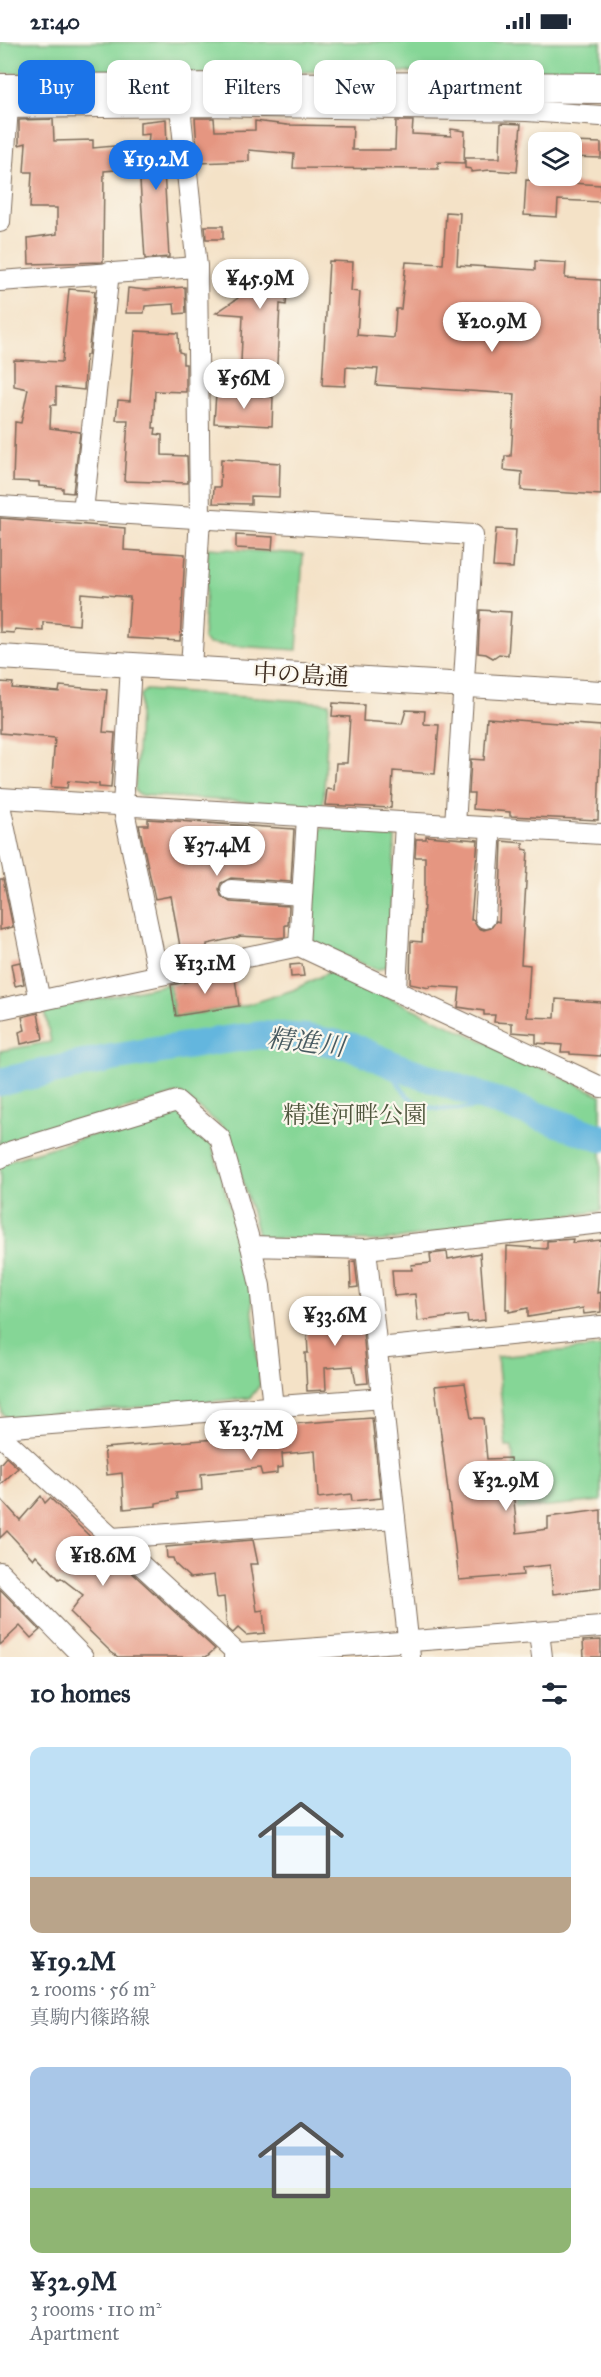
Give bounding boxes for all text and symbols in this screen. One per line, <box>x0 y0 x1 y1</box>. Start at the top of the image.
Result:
text: 21:40 <box>30 8 80 35</box>
chip: Buy <box>18 60 95 114</box>
chip: Rent <box>107 60 191 114</box>
chip: Filters <box>203 60 302 114</box>
chip: New <box>314 60 396 114</box>
chip: Apartment <box>408 60 544 114</box>
map controls <box>528 132 582 186</box>
button: layers <box>528 132 582 186</box>
pin: ¥19.2M <box>107 140 205 191</box>
text: ¥19.2M <box>123 147 189 171</box>
pin: ¥45.9M <box>211 259 309 310</box>
text: ¥45.9M <box>226 266 294 290</box>
pin: ¥20.9M <box>443 302 541 353</box>
text: ¥20.9M <box>457 309 527 333</box>
pin: ¥56M <box>208 359 280 410</box>
text: ¥56M <box>217 366 271 390</box>
street label: 中の島通 <box>252 658 350 692</box>
pin: ¥37.4M <box>168 826 266 877</box>
text: ¥37.4M <box>183 833 251 857</box>
pin: ¥13.1M <box>156 944 254 995</box>
text: ¥13.1M <box>174 951 236 975</box>
water label: 精進川 <box>265 1021 350 1063</box>
park label: 精進河畔公園 <box>283 1100 427 1130</box>
pin: ¥33.6M <box>286 1296 384 1347</box>
text: ¥33.6M <box>303 1303 367 1327</box>
pin: ¥23.7M <box>202 1410 300 1461</box>
text: ¥23.7M <box>218 1417 284 1441</box>
pin: ¥32.9M <box>457 1461 555 1512</box>
text: ¥32.9M <box>473 1468 539 1492</box>
pin: ¥18.6M <box>54 1536 152 1587</box>
text: ¥18.6M <box>70 1543 136 1567</box>
text: 10 homes <box>30 1677 131 1709</box>
icon: filters <box>538 1677 571 1710</box>
icon: home <box>247 1786 355 1894</box>
text: ¥19.2M <box>30 1945 116 1977</box>
text: 2 rooms · 56 m² <box>30 1977 156 2001</box>
text: 真駒内篠路線 <box>30 2005 150 2029</box>
icon: home <box>247 2106 355 2214</box>
text: ¥32.9M <box>30 2265 117 2297</box>
text: 3 rooms · 110 m² <box>30 2297 161 2321</box>
text: Apartment <box>30 2321 119 2345</box>

